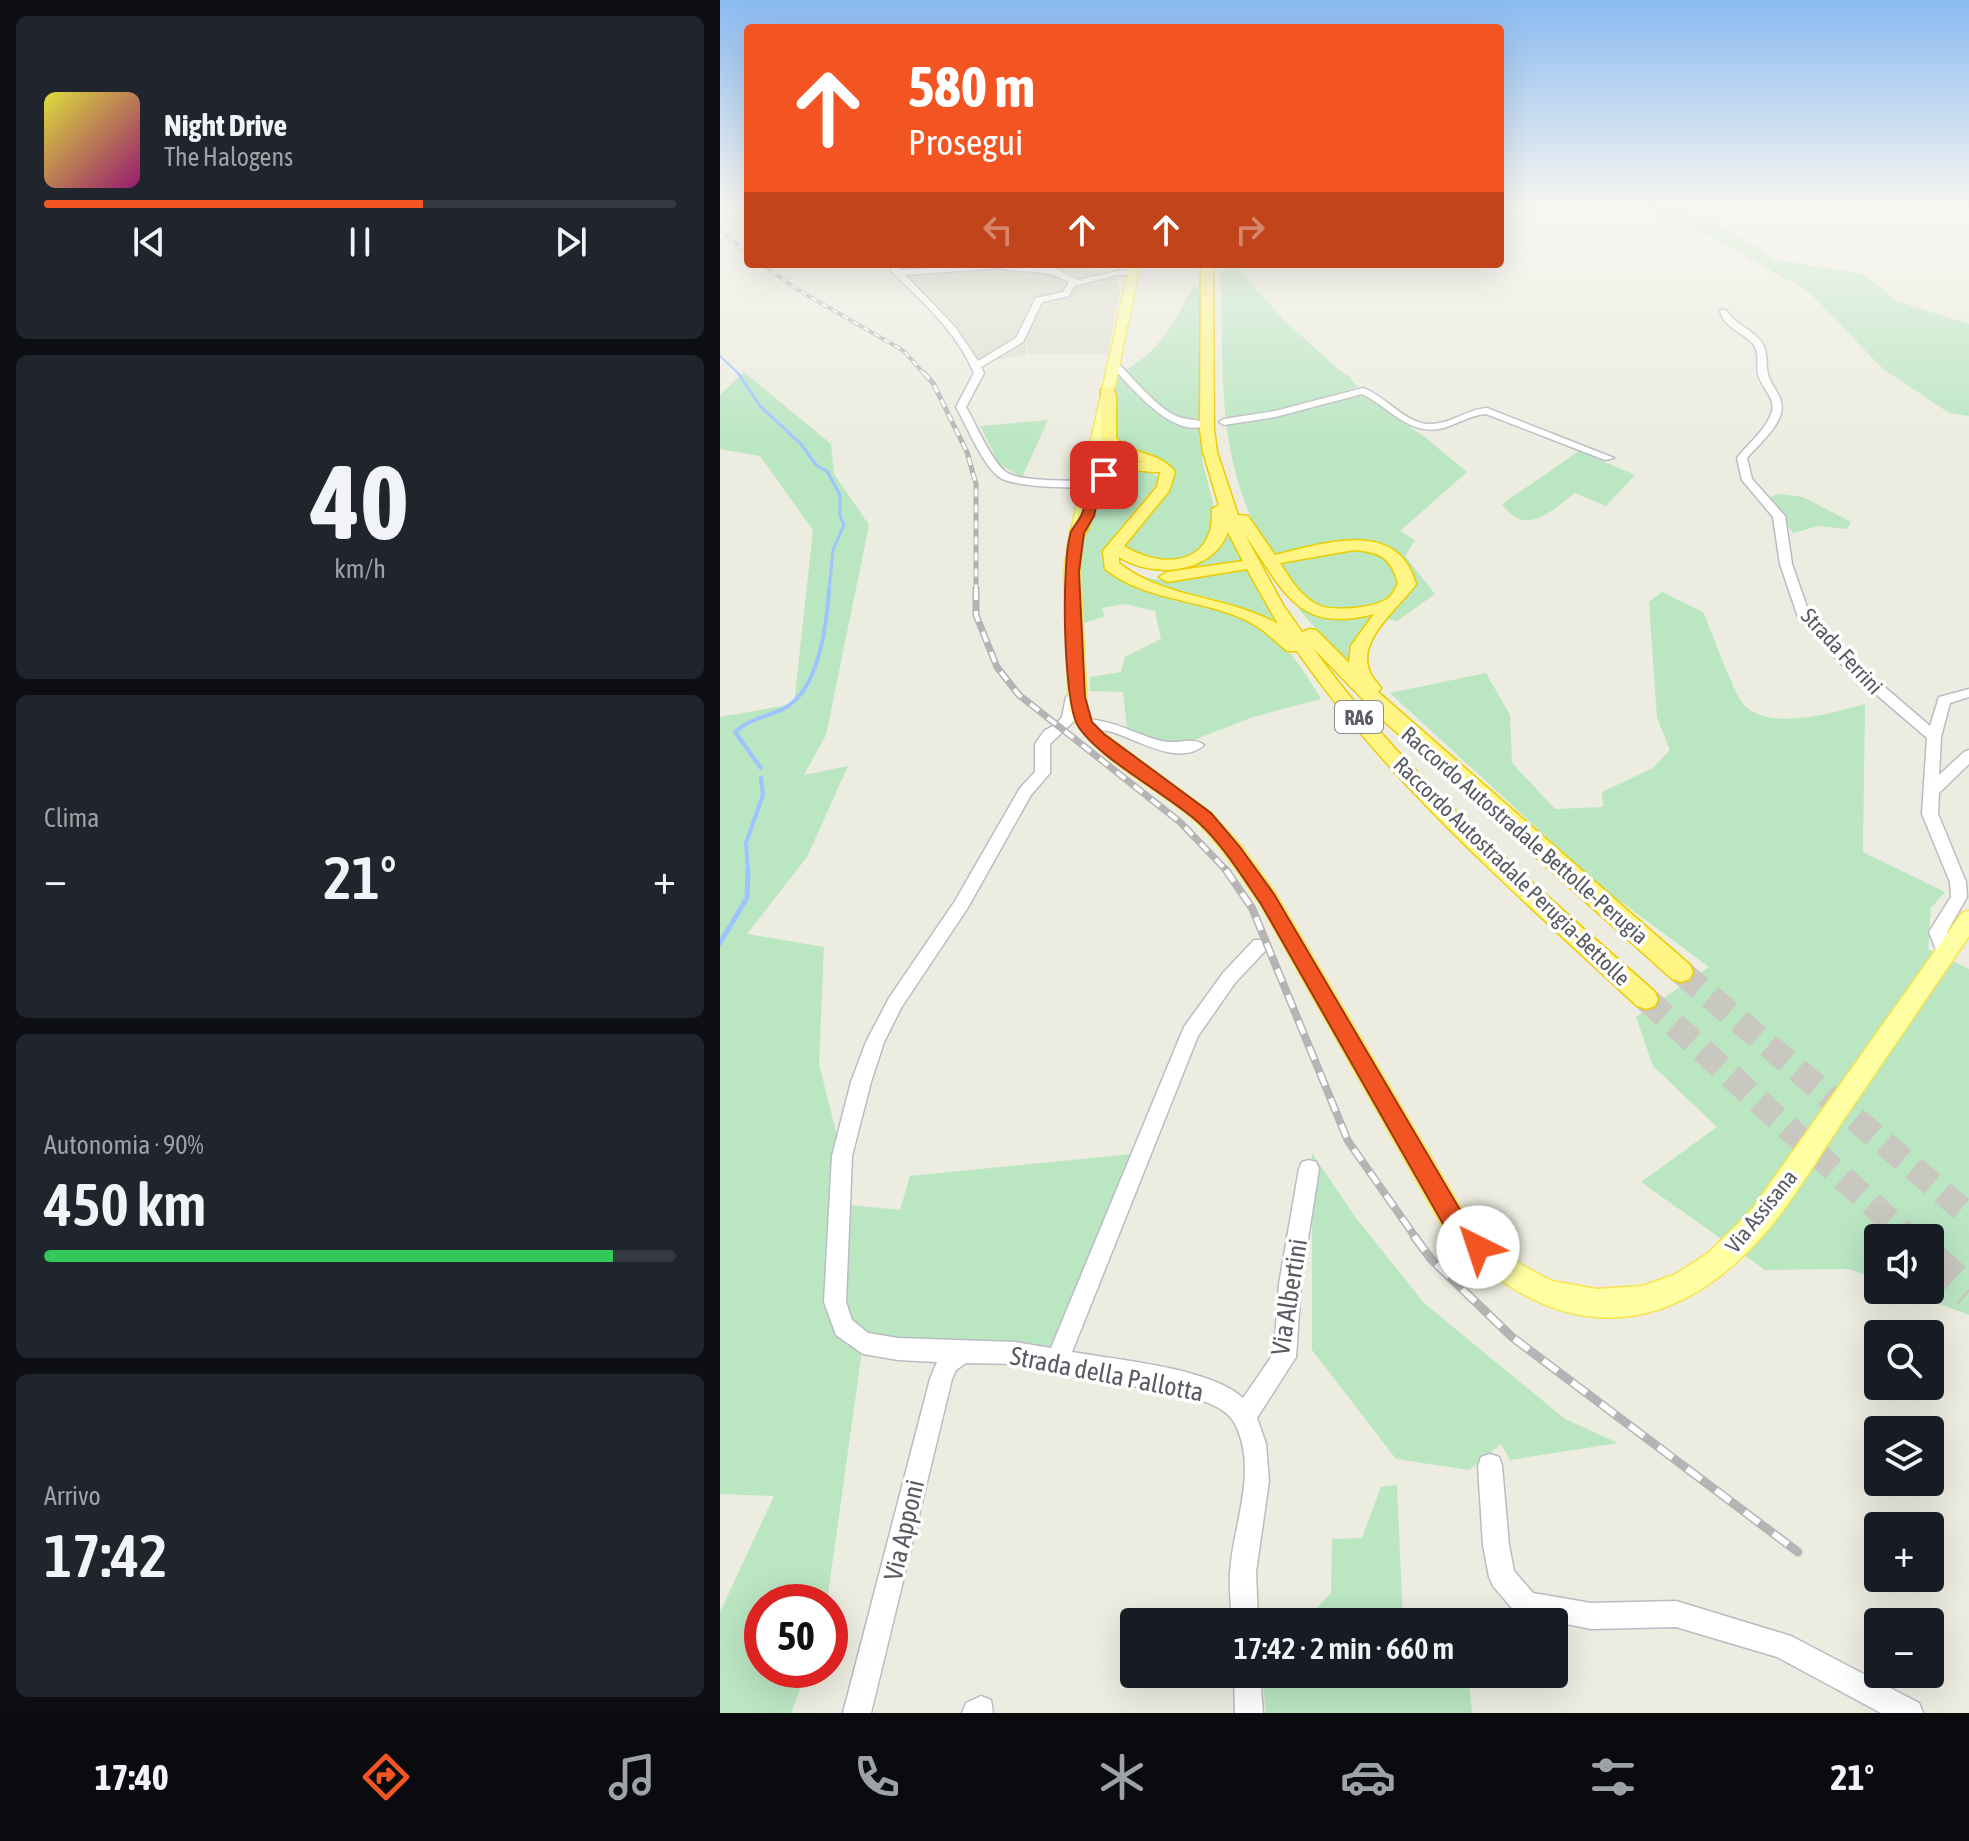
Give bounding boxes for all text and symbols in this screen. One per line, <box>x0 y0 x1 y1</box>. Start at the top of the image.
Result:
text: 580 m <box>908 55 1035 119</box>
icon: ahead <box>776 56 880 160</box>
text: Night Drive <box>164 108 287 142</box>
text: Prosegui <box>908 121 1023 163</box>
text: The Halogens <box>164 142 293 172</box>
icon: left <box>976 208 1020 252</box>
icon: ahead <box>1060 208 1104 252</box>
icon: ahead <box>1144 208 1188 252</box>
icon: right <box>1228 208 1272 252</box>
icon: previous <box>127 220 171 264</box>
icon: pause <box>338 220 382 264</box>
icon: next <box>549 220 593 264</box>
pin <box>1070 441 1138 509</box>
text: 40 <box>311 442 409 561</box>
icon: arrive <box>1082 453 1126 497</box>
text: km/h <box>334 554 386 584</box>
street label: Strada Ferrini <box>1796 603 1888 699</box>
road number: RA6 <box>1335 701 1383 733</box>
street label: Raccordo Autostradale Bettolle-Perugia <box>1396 721 1654 949</box>
street label: Raccordo Autostradale Perugia-Bettolle <box>1389 751 1635 991</box>
text: Clima <box>44 803 99 833</box>
text: 21° <box>324 843 396 912</box>
text: − <box>44 853 67 903</box>
text: + <box>653 853 676 903</box>
text: Autonomia · 90% <box>44 1130 204 1160</box>
street label: Via Assisana <box>1720 1164 1802 1258</box>
text: 450 km <box>44 1170 206 1239</box>
position arrow <box>1436 1205 1520 1289</box>
map controls <box>1864 1224 1944 1688</box>
button: sound <box>1864 1224 1944 1304</box>
street label: Via Albertini <box>1265 1237 1313 1357</box>
button: search <box>1864 1320 1944 1400</box>
street label: Strada della Pallotta <box>1008 1341 1206 1407</box>
button: layers <box>1864 1416 1944 1496</box>
street label: Via Apponi <box>878 1477 930 1583</box>
text: Arrivo <box>44 1481 101 1511</box>
button: + <box>1864 1512 1944 1592</box>
text: 17:42 <box>44 1521 167 1590</box>
speed limit sign: 50 <box>744 1584 848 1688</box>
button: − <box>1864 1608 1944 1688</box>
text: 17:42 · 2 min · 660 m <box>1234 1631 1454 1665</box>
icon: directions <box>358 1749 414 1805</box>
icon: music <box>604 1749 660 1805</box>
icon: phone <box>849 1749 905 1805</box>
icon: climate <box>1094 1749 1150 1805</box>
icon: car <box>1340 1749 1396 1805</box>
icon: filters <box>1585 1749 1641 1805</box>
text: 17:40 <box>95 1756 169 1798</box>
text: 21° <box>1831 1756 1874 1798</box>

